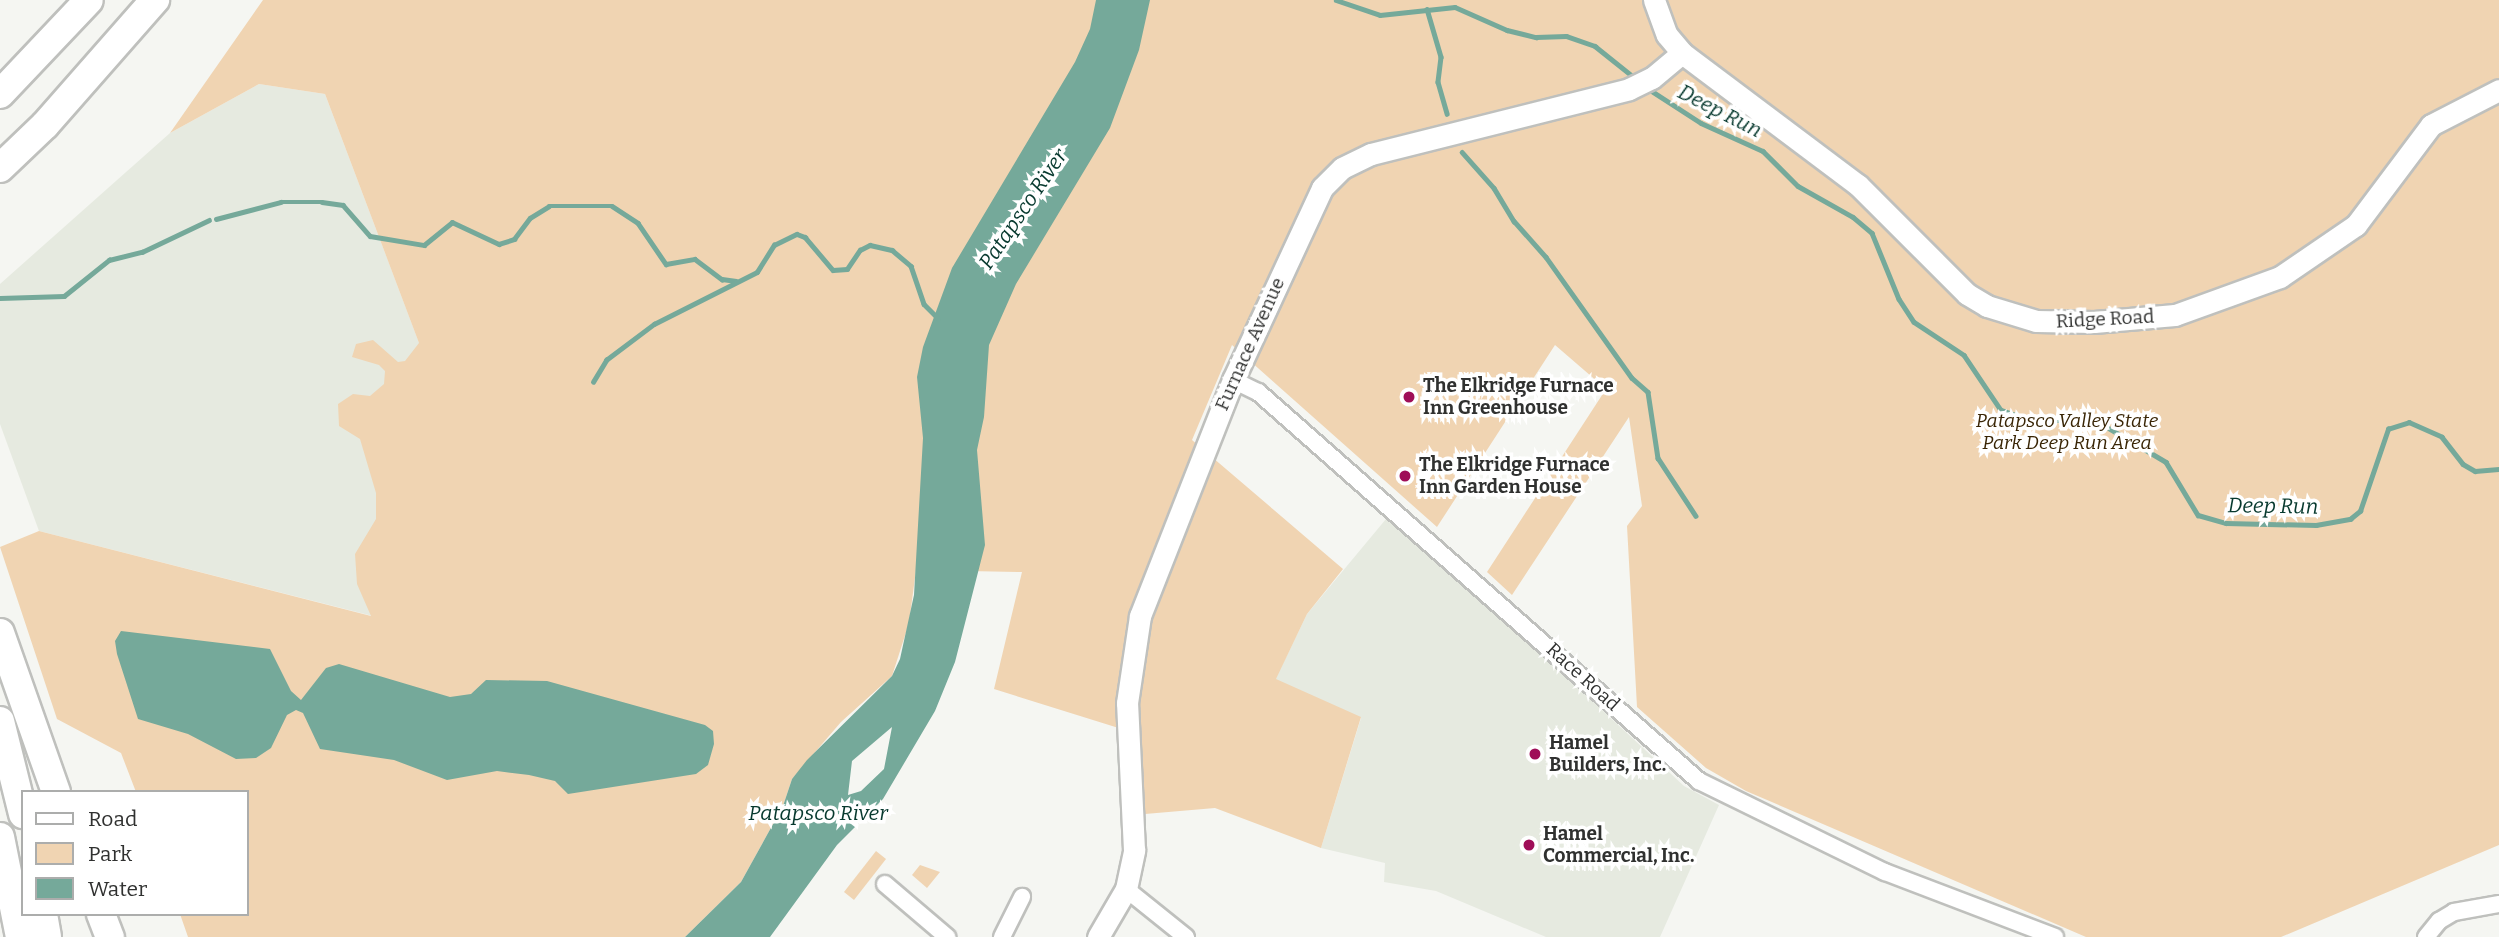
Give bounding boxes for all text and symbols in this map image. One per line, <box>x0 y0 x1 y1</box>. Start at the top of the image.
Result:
water label: Deep Run <box>1674 79 1766 143</box>
water label: Patapsco River <box>974 144 1072 274</box>
street label: Furnace Avenue <box>1210 274 1290 414</box>
street label: Ridge Road <box>2055 305 2155 333</box>
place label: The Elkridge Furnace Inn Greenhouse <box>1423 375 1614 419</box>
marker: The Elkridge Furnace Inn Greenhouse <box>1401 389 1417 405</box>
park label: Patapsco Valley State Park Deep Run Area <box>1976 410 2158 454</box>
place label: The Elkridge Furnace Inn Garden House <box>1419 454 1610 498</box>
marker: The Elkridge Furnace Inn Garden House <box>1397 468 1413 484</box>
water label: Deep Run <box>2227 493 2319 519</box>
street label: Race Road <box>1542 638 1624 716</box>
place label: Hamel Builders, Inc. <box>1549 732 1666 776</box>
marker: Hamel Builders, Inc. <box>1527 746 1543 762</box>
legend <box>21 790 248 916</box>
water label: Patapsco River <box>748 800 888 826</box>
text: Road <box>88 806 137 832</box>
place label: Hamel Commercial, Inc. <box>1543 823 1694 867</box>
marker: Hamel Commercial, Inc. <box>1521 837 1537 853</box>
text: Park <box>88 841 132 867</box>
text: Water <box>88 876 147 902</box>

